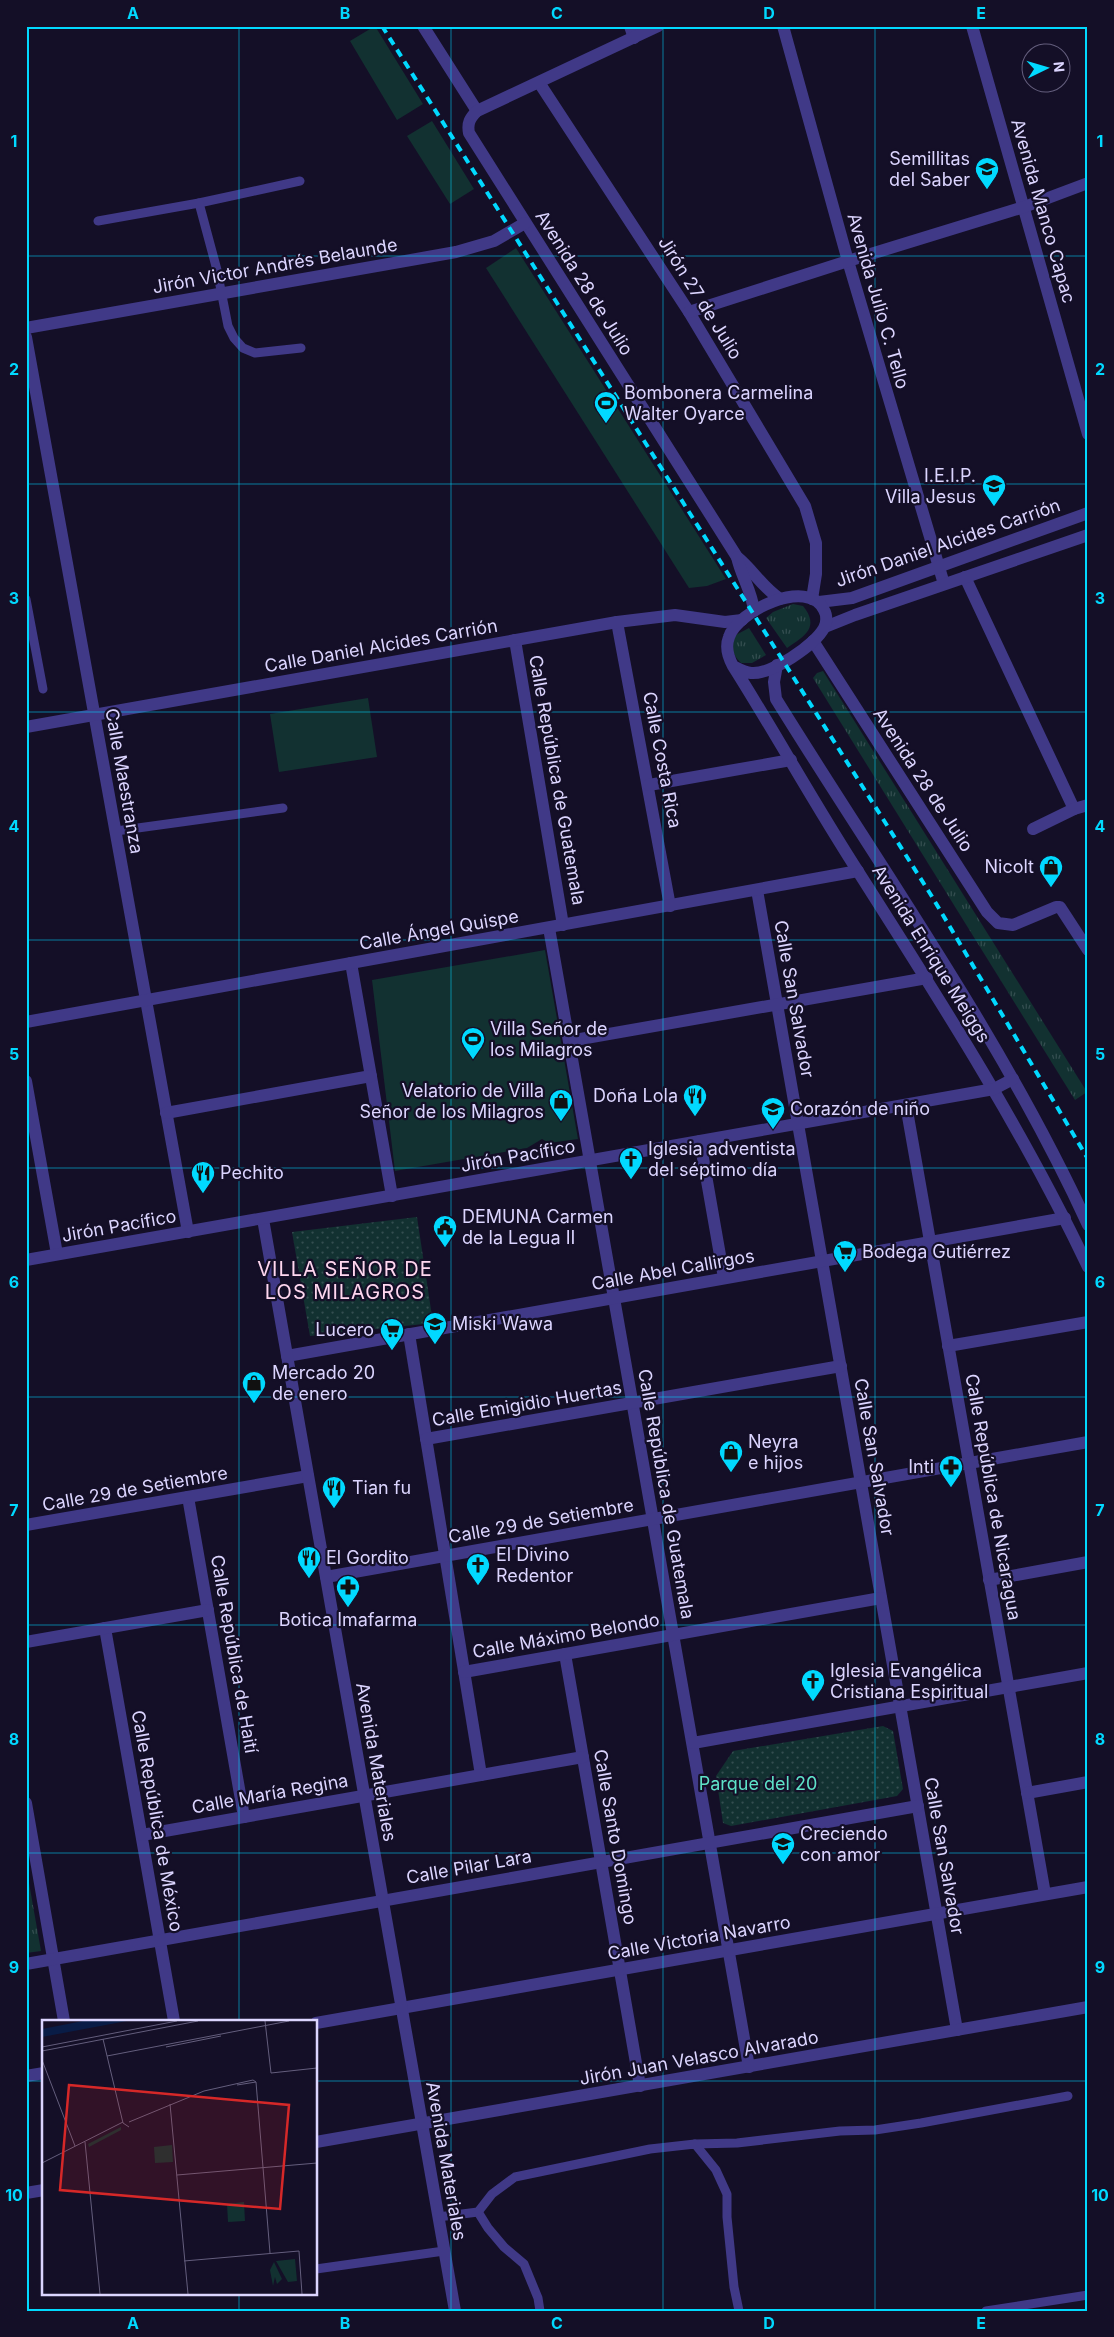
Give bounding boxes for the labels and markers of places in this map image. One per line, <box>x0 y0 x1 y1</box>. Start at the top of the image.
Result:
place label: Semillitas del Saber <box>889 148 970 190</box>
school or university icon: Semillitas del Saber <box>974 156 1000 190</box>
place label: Bombonera Carmelina Walter Oyarce <box>624 382 813 424</box>
sports icon: Bombonera Carmelina Walter Oyarce <box>593 390 619 424</box>
place label: I.E.I.P. Villa Jesus <box>885 465 976 507</box>
school or university icon: I.E.I.P. Villa Jesus <box>981 473 1007 507</box>
shop icon: Nicolt <box>1038 854 1064 888</box>
place label: Nicolt <box>984 856 1034 877</box>
place label: Villa Señor de los Milagros <box>490 1018 608 1060</box>
sports icon: Villa Señor de los Milagros <box>460 1026 486 1060</box>
place label: Velatorio de Villa Señor de los Milagros <box>360 1080 544 1122</box>
restaurant icon: Doña Lola <box>682 1083 708 1117</box>
place label: Doña Lola <box>593 1085 678 1106</box>
shop icon: Velatorio de Villa Señor de los Milagros <box>548 1088 574 1122</box>
school or university icon: Corazón de niño <box>760 1096 786 1130</box>
place label: Corazón de niño <box>790 1098 930 1119</box>
place label: Iglesia adventista del séptimo día <box>648 1138 796 1180</box>
church icon: Iglesia adventista del séptimo día <box>618 1146 644 1180</box>
restaurant icon: Pechito <box>190 1160 216 1194</box>
place label: Pechito <box>220 1162 284 1183</box>
place label: DEMUNA Carmen de la Legua II <box>462 1206 614 1248</box>
public building icon: DEMUNA Carmen de la Legua II <box>432 1214 458 1248</box>
supermarket icon: Bodega Gutiérrez <box>832 1239 858 1273</box>
place label: Bodega Gutiérrez <box>862 1241 1011 1262</box>
school or university icon: Miski Wawa <box>422 1311 448 1345</box>
place label: Miski Wawa <box>452 1313 553 1334</box>
supermarket icon: Lucero <box>379 1317 405 1351</box>
place label: Lucero <box>315 1319 374 1340</box>
place label: Mercado 20 de enero <box>272 1362 375 1404</box>
shop icon: Mercado 20 de enero <box>241 1370 267 1404</box>
place label: Neyra e hijos <box>748 1431 803 1473</box>
shop icon: Neyra e hijos <box>718 1439 744 1473</box>
pharmacy icon: Inti <box>938 1454 964 1488</box>
place label: Inti <box>908 1456 934 1477</box>
restaurant icon: Tian fu <box>321 1475 347 1509</box>
place label: Tian fu <box>352 1477 411 1498</box>
place label: El Divino Redentor <box>496 1544 573 1586</box>
restaurant icon: El Gordito <box>296 1545 322 1579</box>
place label: El Gordito <box>326 1547 409 1568</box>
church icon: El Divino Redentor <box>465 1552 491 1586</box>
pharmacy icon: Botica Imafarma <box>335 1574 361 1608</box>
place label: Botica Imafarma <box>279 1609 417 1630</box>
place label: Iglesia Evangélica Cristiana Espiritual <box>830 1660 988 1702</box>
church icon: Iglesia Evangélica Cristiana Espiritual <box>800 1668 826 1702</box>
place label: Creciendo con amor <box>800 1823 888 1865</box>
school or university icon: Creciendo con amor <box>770 1831 796 1865</box>

